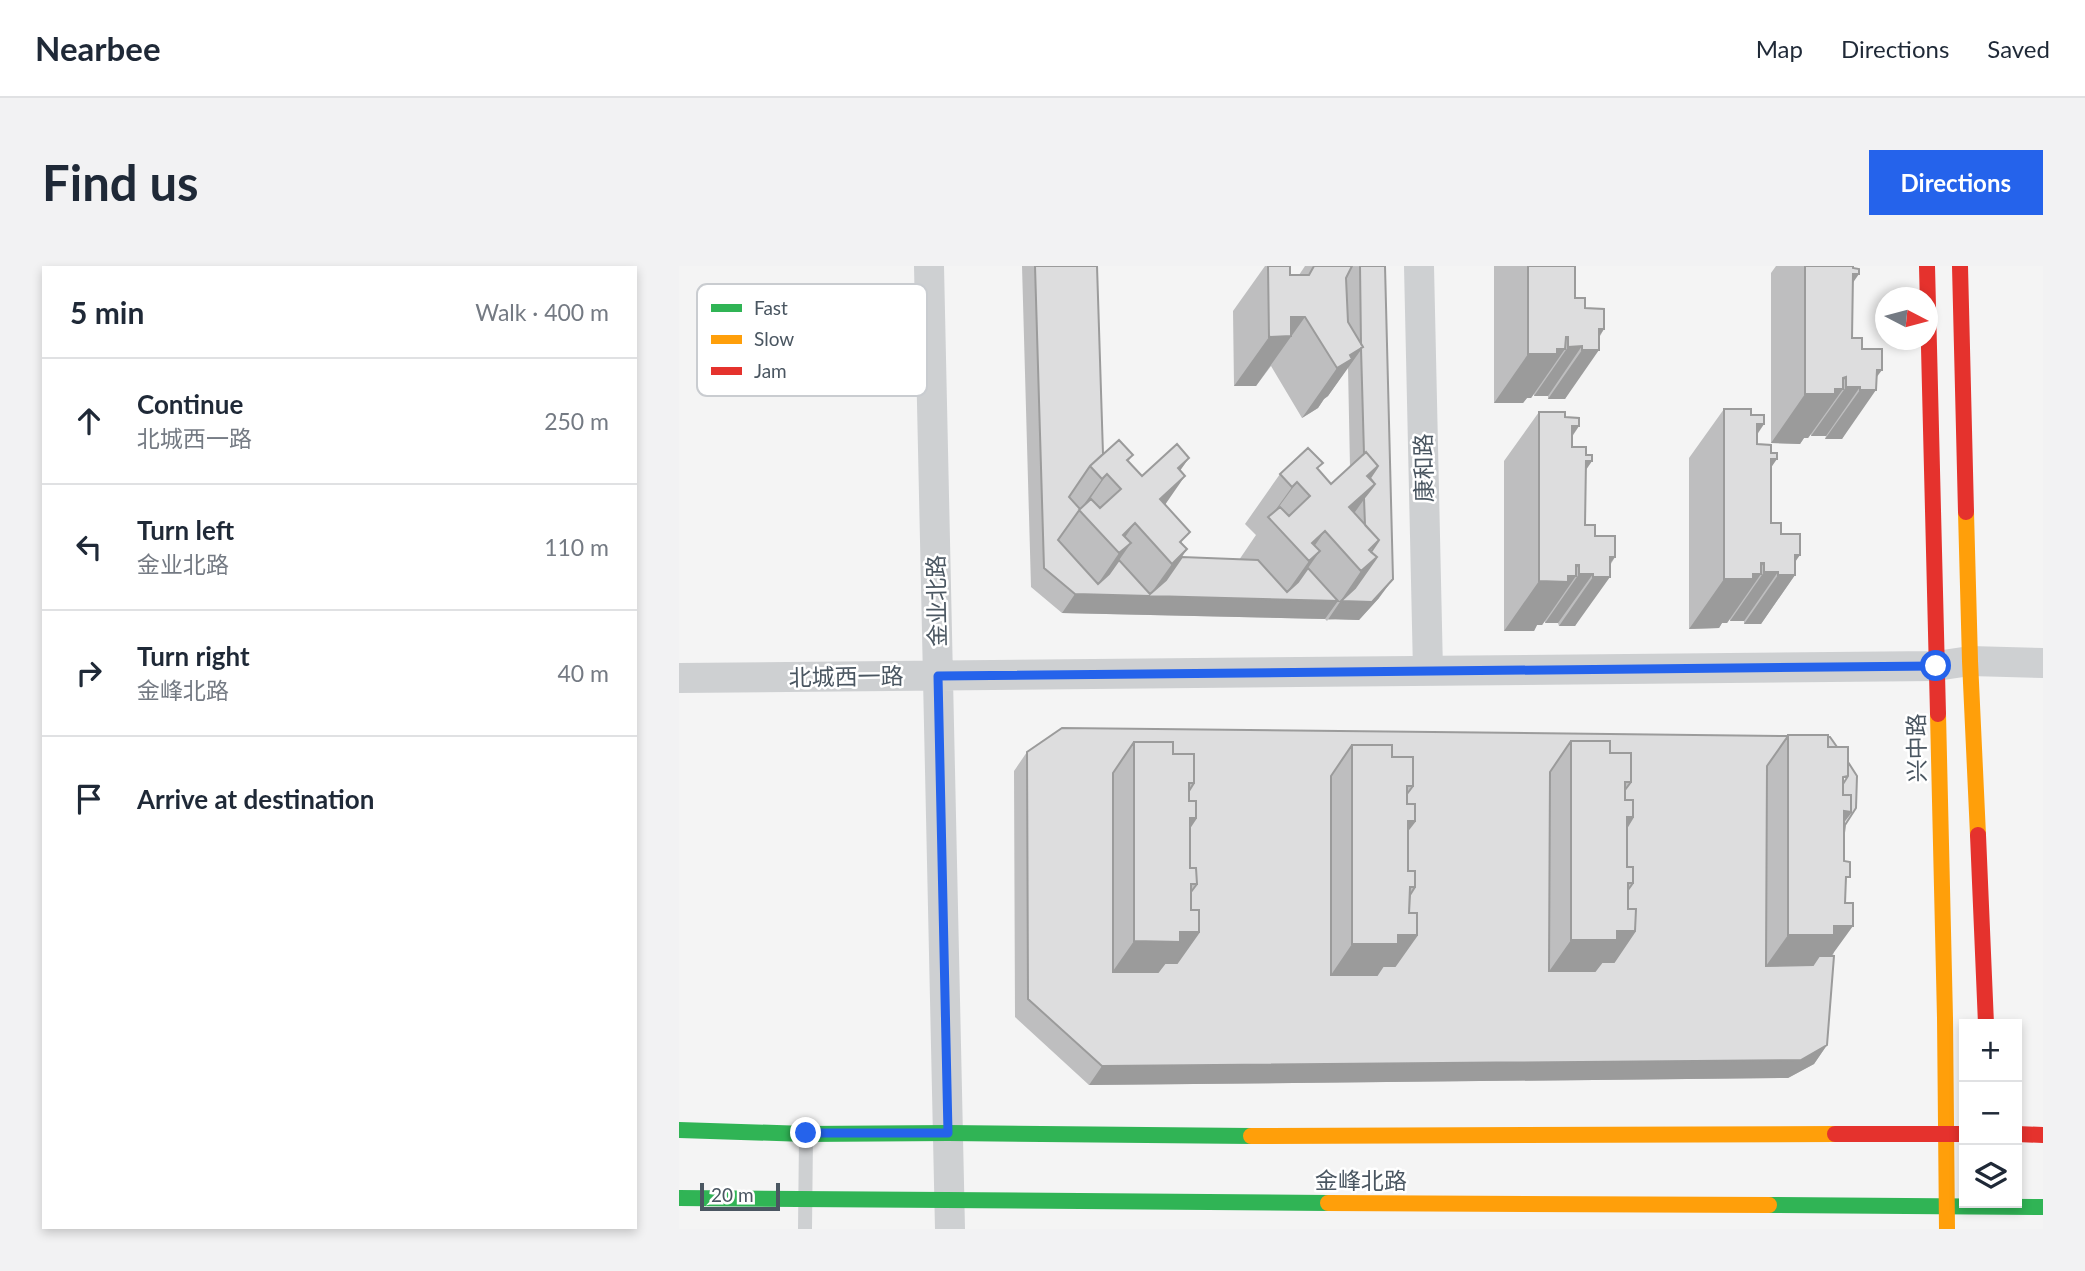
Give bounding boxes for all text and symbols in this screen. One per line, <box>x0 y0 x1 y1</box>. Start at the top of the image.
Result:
text: Nearbee <box>35 28 161 68</box>
text: Map <box>1756 34 1803 63</box>
text: Directions <box>1841 34 1949 63</box>
text: Saved <box>1987 34 2050 63</box>
button: Directions <box>1869 150 2043 215</box>
text: Find us <box>42 153 199 211</box>
legend <box>697 284 927 396</box>
north arrow <box>1875 287 1938 350</box>
text: 5 min <box>70 294 144 330</box>
text: Fast <box>754 296 788 319</box>
text: Walk · 400 m <box>475 298 609 326</box>
text: Slow <box>754 327 794 350</box>
text: Jam <box>754 359 787 382</box>
text: Continue <box>137 388 243 420</box>
icon: ahead <box>70 402 108 440</box>
text: 250 m <box>544 407 609 435</box>
text: 北城西一路 <box>137 424 252 452</box>
street label: 康和路 <box>1408 433 1438 503</box>
text: Turn left <box>137 514 234 546</box>
icon: left <box>70 528 108 566</box>
text: 110 m <box>544 533 609 561</box>
text: 金业北路 <box>137 550 229 578</box>
street label: 金业北路 <box>921 555 951 647</box>
text: Turn right <box>137 640 250 672</box>
route start <box>1920 650 1951 681</box>
icon: right <box>70 654 108 692</box>
text: 40 m <box>558 659 609 687</box>
street label: 北城西一路 <box>788 661 904 691</box>
text: 金峰北路 <box>137 676 229 704</box>
street label: 兴中路 <box>1901 713 1931 783</box>
icon: arrive <box>70 780 108 818</box>
text: Arrive at destination <box>137 783 374 815</box>
map controls <box>1959 1019 2022 1208</box>
button: + <box>1959 1019 2022 1082</box>
button: − <box>1959 1082 2022 1145</box>
route end <box>790 1117 821 1148</box>
button: layers <box>1959 1145 2022 1208</box>
street label: 金峰北路 <box>1315 1166 1407 1194</box>
scale bar <box>700 1180 781 1212</box>
text: 20 m <box>711 1183 754 1206</box>

